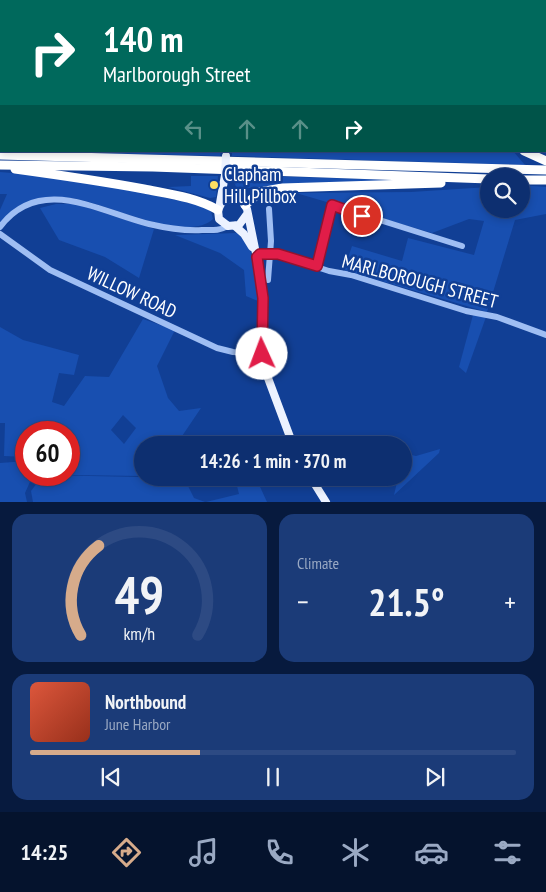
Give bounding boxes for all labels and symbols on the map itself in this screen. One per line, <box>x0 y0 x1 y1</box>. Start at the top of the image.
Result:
place label: Clapham Hill Pillbox <box>224 162 297 208</box>
marker: Clapham Hill Pillbox <box>208 179 220 191</box>
pin <box>341 195 383 237</box>
street label: MARLBOROUGH STREET <box>339 249 501 313</box>
street label: WILLOW ROAD <box>83 261 181 323</box>
position arrow <box>235 327 287 379</box>
speed limit sign: 60 <box>15 421 80 486</box>

